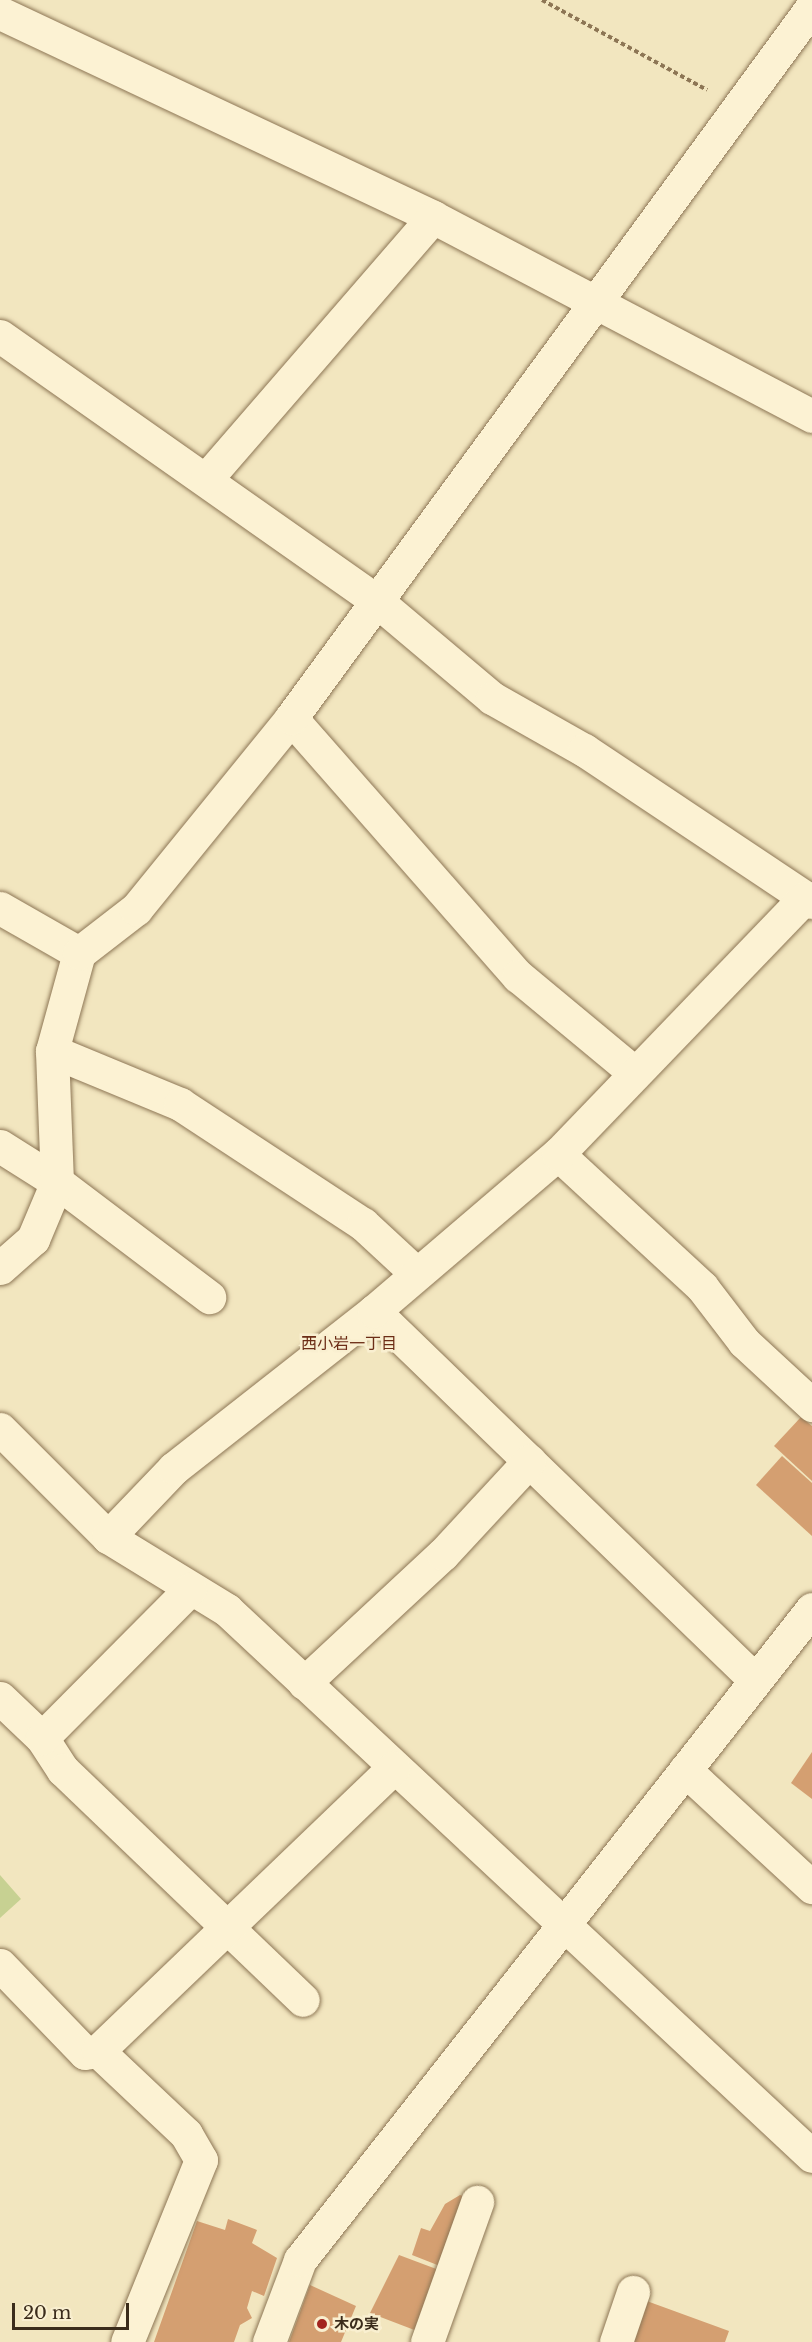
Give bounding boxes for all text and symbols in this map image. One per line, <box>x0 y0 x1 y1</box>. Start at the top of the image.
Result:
district label: 西小岩一丁目 <box>301 1333 397 1353</box>
scale bar <box>15 2291 132 2329</box>
text: 20 m <box>23 2302 71 2324</box>
place label: 木の実 <box>334 2315 379 2333</box>
marker: 木の実 <box>315 2317 329 2331</box>

